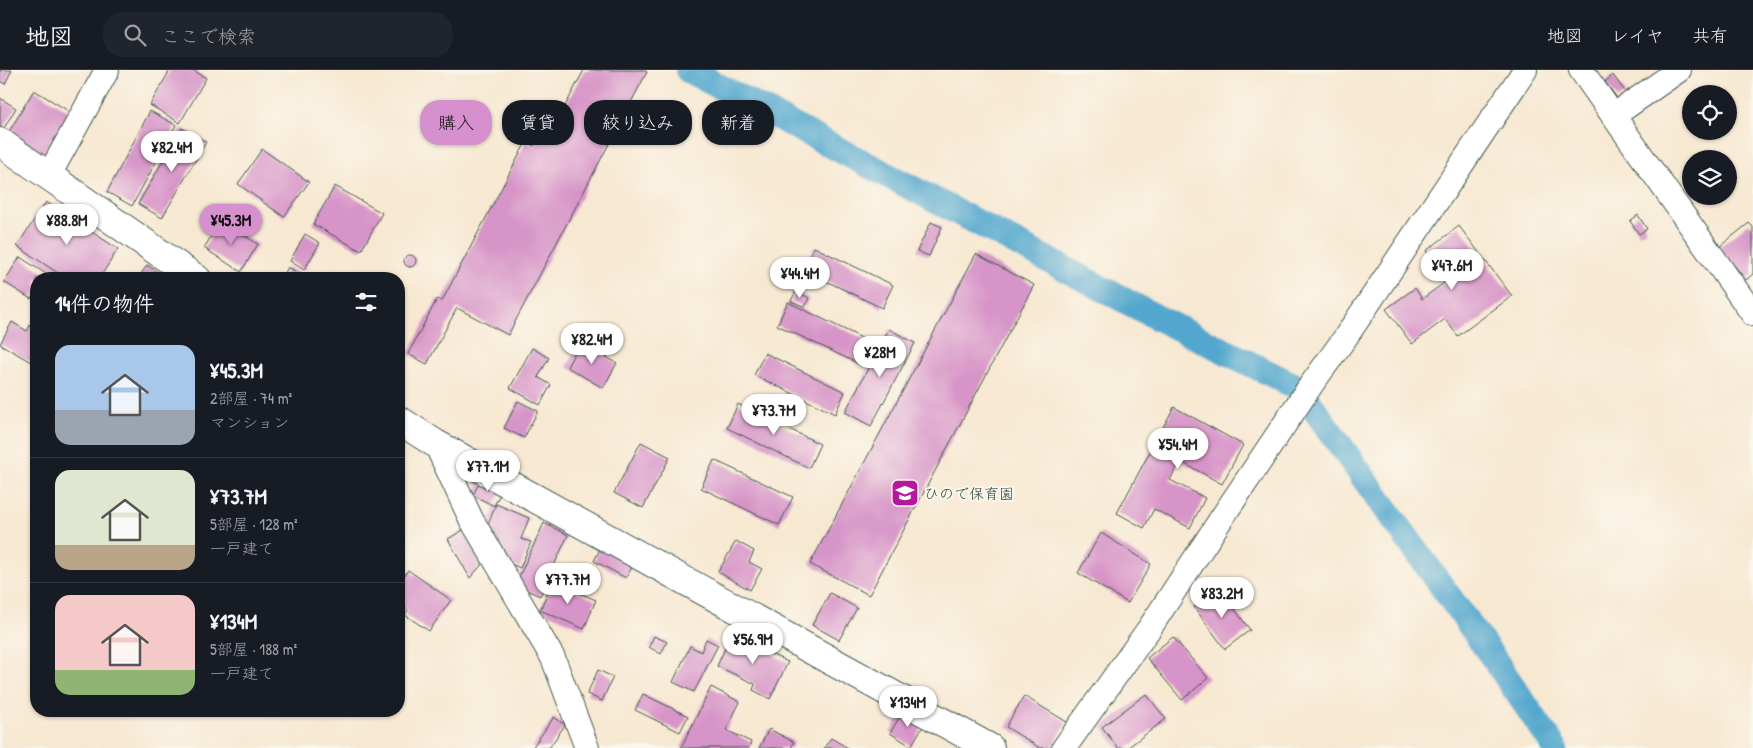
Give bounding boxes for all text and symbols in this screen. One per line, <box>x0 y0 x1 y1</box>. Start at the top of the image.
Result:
search box <box>103 12 453 57</box>
text: 地図 <box>25 20 73 52</box>
icon: search <box>121 21 149 49</box>
text: ここで検索 <box>161 23 256 49</box>
text: 地図 <box>1547 23 1583 48</box>
text: レイヤ <box>1611 23 1664 48</box>
text: 共有 <box>1692 23 1728 48</box>
map controls <box>1682 85 1737 205</box>
button: locate <box>1682 85 1737 140</box>
chip: 購入 <box>420 100 492 145</box>
chip: 賃貸 <box>502 100 574 145</box>
chip: 絞り込み <box>584 100 692 145</box>
chip: 新着 <box>702 100 774 145</box>
pin: ¥82.4M <box>131 131 213 173</box>
text: ¥82.4M <box>152 136 192 158</box>
button: layers <box>1682 150 1737 205</box>
pin: ¥88.8M <box>26 204 108 246</box>
pin: ¥45.3M <box>190 204 272 246</box>
text: ¥88.8M <box>46 209 88 231</box>
text: ¥45.3M <box>211 209 251 231</box>
pin: ¥47.6M <box>1411 248 1493 291</box>
text: ¥47.6M <box>1432 254 1472 276</box>
pin: ¥44.4M <box>759 256 841 299</box>
text: ¥44.4M <box>781 262 819 284</box>
icon: filters <box>352 288 380 316</box>
text: 14件の物件 <box>55 289 155 318</box>
pin: ¥82.4M <box>551 322 633 365</box>
text: ¥82.4M <box>572 328 612 350</box>
pin: ¥28M <box>850 336 910 378</box>
text: ¥28M <box>864 341 896 363</box>
text: ¥45.3M <box>210 356 263 385</box>
icon: home <box>95 365 155 425</box>
text: 2部屋 · 74 m² <box>210 387 292 409</box>
pin: ¥73.7M <box>733 394 815 436</box>
text: ¥73.7M <box>752 399 796 421</box>
text: マンション <box>210 411 289 433</box>
pin: ¥54.4M <box>1137 428 1219 470</box>
text: ¥54.4M <box>1158 433 1198 455</box>
pin: ¥77.1M <box>447 450 529 492</box>
text: ¥77.1M <box>467 455 509 477</box>
school or university icon: ひので保育園 <box>890 478 920 508</box>
text: ¥73.7M <box>210 482 267 511</box>
place label: ひので保育園 <box>924 483 1014 504</box>
icon: home <box>95 490 155 550</box>
text: 5部屋 · 128 m² <box>210 513 298 535</box>
text: 一戸建て <box>210 537 274 559</box>
pin: ¥77.7M <box>527 562 609 605</box>
text: ¥77.7M <box>546 568 590 590</box>
pin: ¥83.2M <box>1181 576 1263 619</box>
text: ¥83.2M <box>1201 582 1243 604</box>
text: ¥134M <box>210 607 257 636</box>
icon: home <box>95 615 155 675</box>
pin: ¥56.9M <box>712 622 794 665</box>
text: ¥56.9M <box>733 628 773 650</box>
text: 5部屋 · 188 m² <box>210 638 297 660</box>
text: 一戸建て <box>210 662 274 684</box>
pin: ¥134M <box>873 686 943 728</box>
text: ¥134M <box>890 691 926 713</box>

